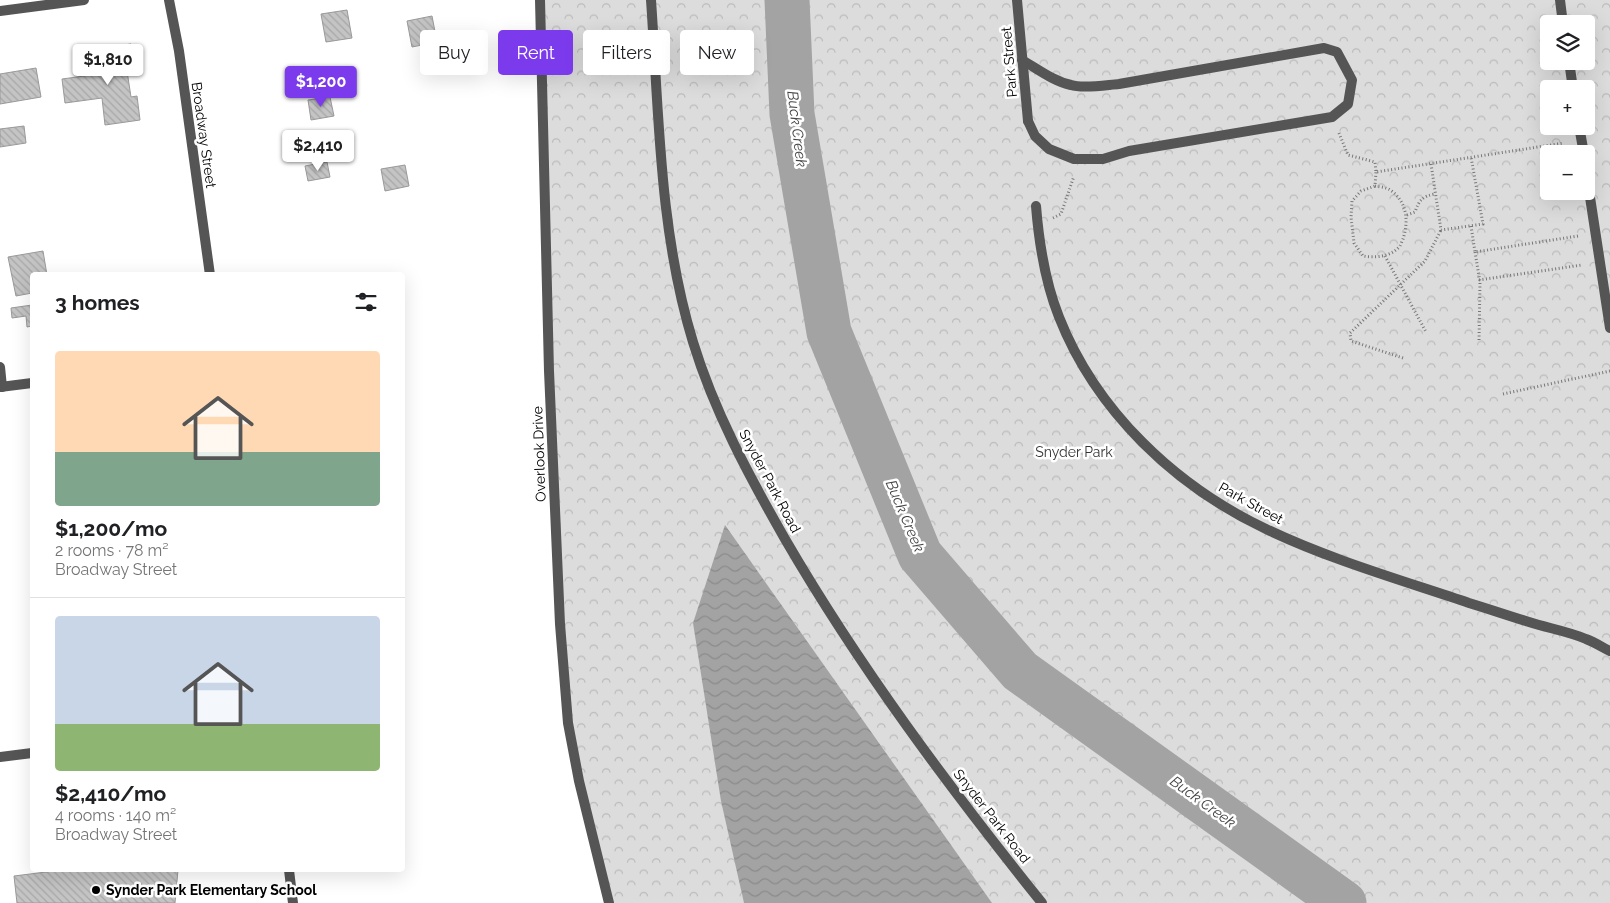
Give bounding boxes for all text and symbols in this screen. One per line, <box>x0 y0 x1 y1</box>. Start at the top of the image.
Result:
map controls <box>1540 15 1595 200</box>
button: layers <box>1540 15 1595 70</box>
street label: Park Street <box>998 26 1020 98</box>
chip: Buy <box>420 30 488 75</box>
chip: Rent <box>498 30 573 75</box>
chip: Filters <box>583 30 670 75</box>
chip: New <box>680 30 754 75</box>
pin: $1,810 <box>67 44 149 86</box>
text: $1,810 <box>83 50 133 69</box>
pin: $1,200 <box>280 66 362 108</box>
text: $1,200 <box>296 72 346 91</box>
button: + <box>1540 80 1595 135</box>
street label: Broadway Street <box>189 81 219 189</box>
water label: Buck Creek <box>783 90 811 168</box>
pin: $2,410 <box>277 130 359 172</box>
text: $2,410 <box>293 136 343 155</box>
button: − <box>1540 145 1595 200</box>
icon: filters <box>352 288 380 316</box>
text: 3 homes <box>55 290 140 315</box>
icon: home <box>173 383 263 473</box>
street label: Overlook Drive <box>529 406 549 502</box>
street label: Snyder Park Road <box>736 427 804 535</box>
park label: Snyder Park <box>1035 444 1113 460</box>
water label: Buck Creek <box>882 477 928 555</box>
street label: Park Street <box>1216 479 1286 527</box>
text: $1,200/mo <box>55 516 167 541</box>
text: 2 rooms · 78 m² <box>55 541 168 560</box>
text: Broadway Street <box>55 560 177 579</box>
icon: home <box>173 649 263 739</box>
street label: Snyder Park Road <box>950 766 1034 866</box>
water label: Buck Creek <box>1167 772 1239 832</box>
text: $2,410/mo <box>55 781 166 806</box>
text: 4 rooms · 140 m² <box>55 806 176 825</box>
text: Broadway Street <box>55 825 177 844</box>
place label: Synder Park Elementary School <box>106 882 317 898</box>
marker: Synder Park Elementary School <box>90 884 102 896</box>

